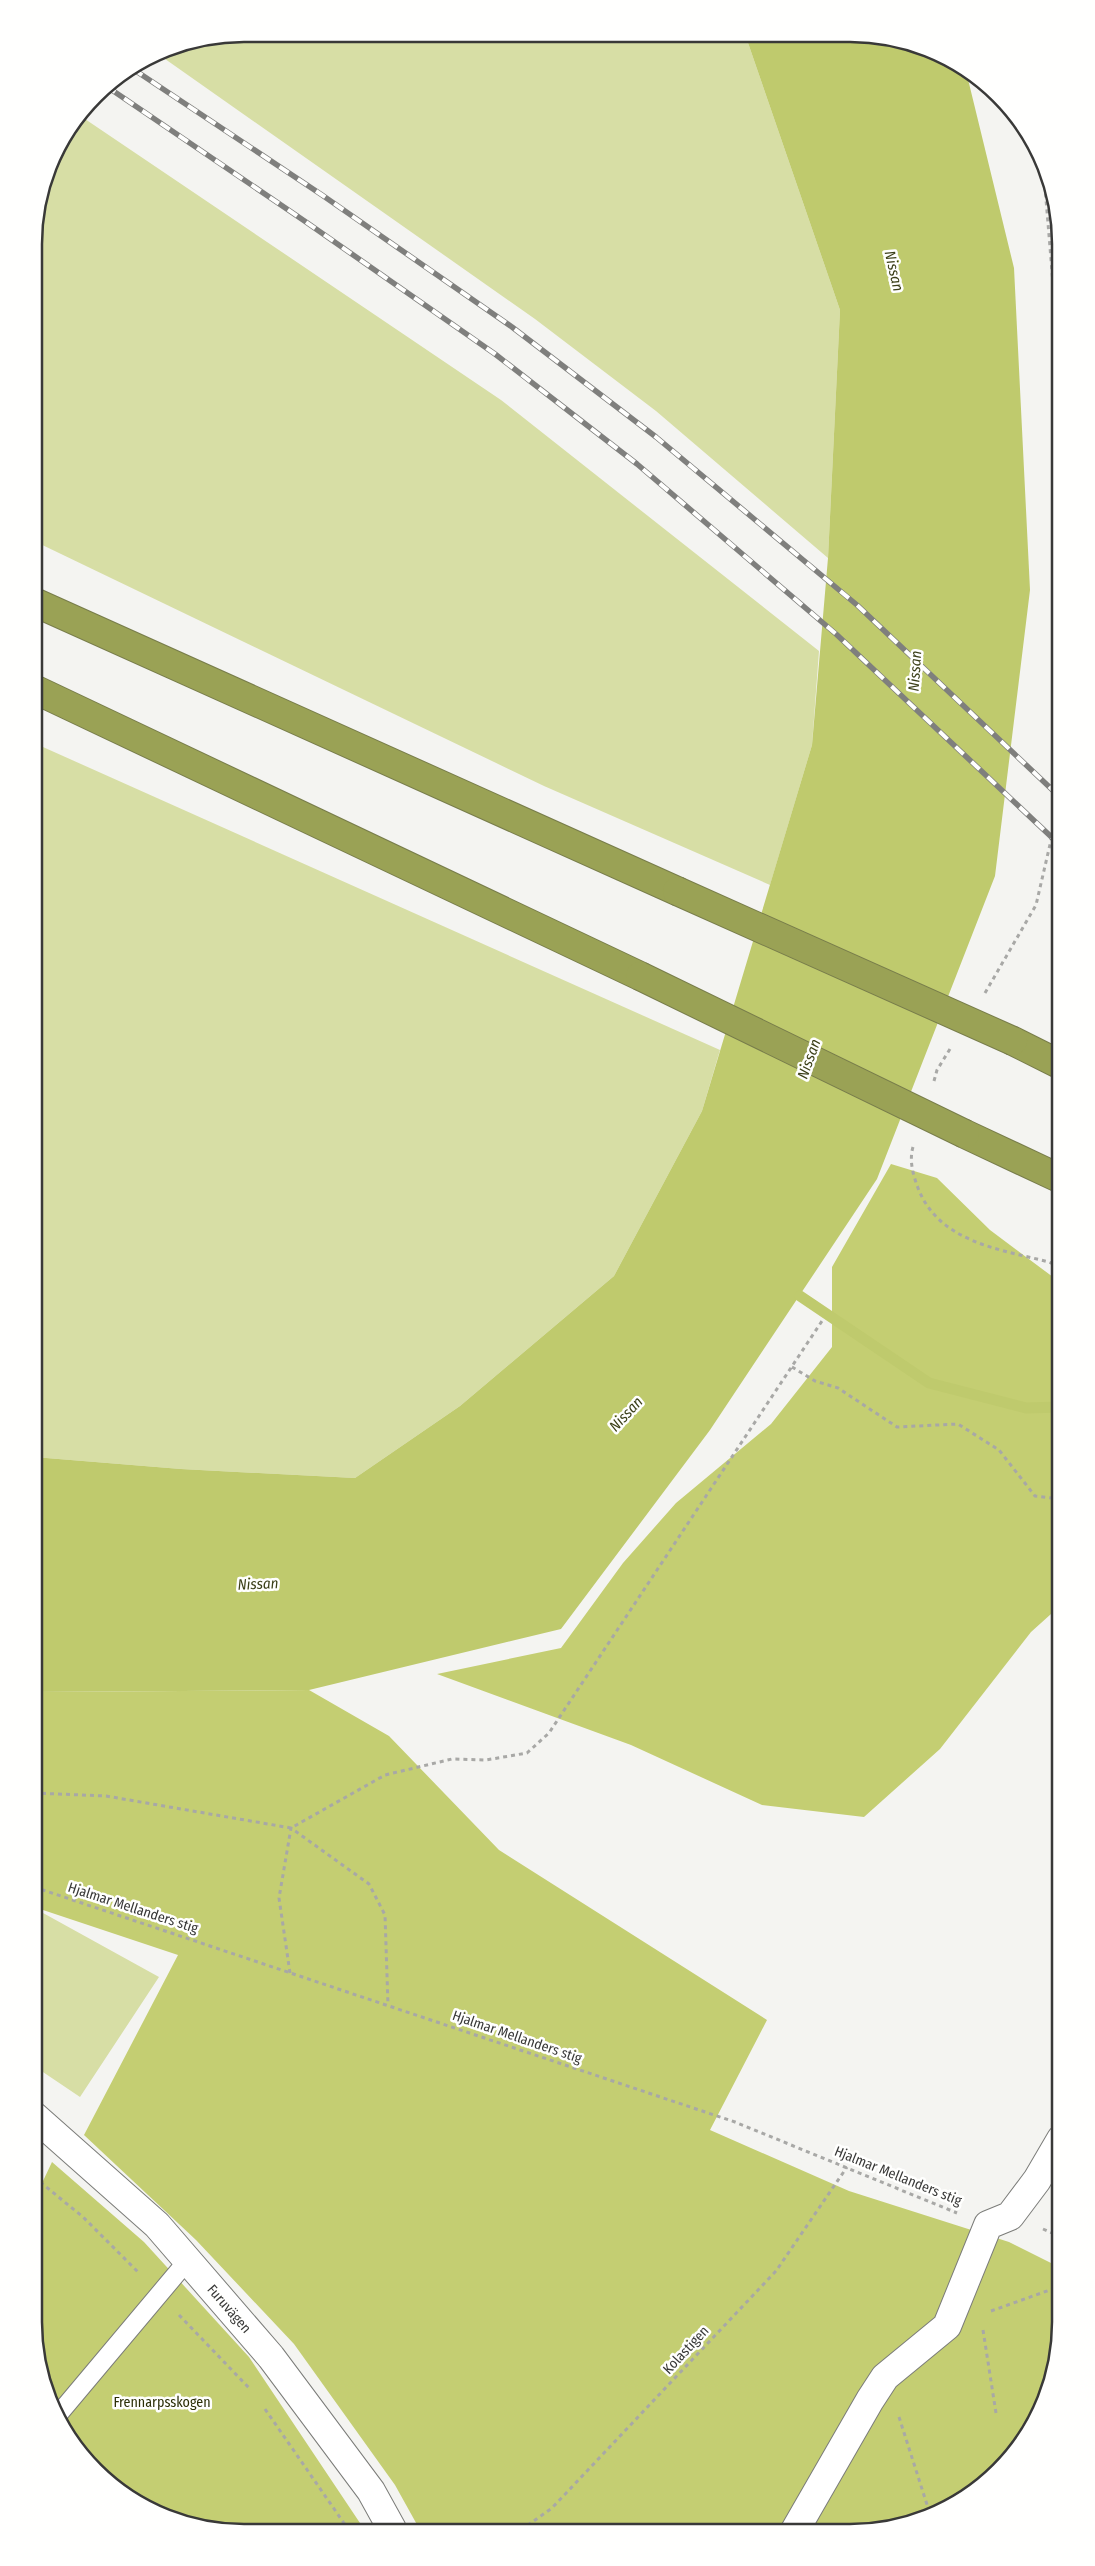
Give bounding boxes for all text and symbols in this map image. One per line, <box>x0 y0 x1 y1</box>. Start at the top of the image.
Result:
water label: Nissan <box>881 249 907 293</box>
water label: Nissan <box>905 650 925 692</box>
water label: Nissan <box>794 1037 824 1081</box>
water label: Nissan <box>605 1393 647 1435</box>
water label: Nissan <box>237 1574 279 1594</box>
street label: Hjalmar Mellanders stig <box>66 1879 201 1937</box>
street label: Hjalmar Mellanders stig <box>450 2007 584 2067</box>
street label: Hjalmar Mellanders stig <box>832 2143 964 2209</box>
street label: Furuvägen <box>203 2281 255 2337</box>
street label: Kolastigen <box>659 2322 713 2378</box>
park label: Frennarpsskogen <box>113 2394 211 2411</box>

